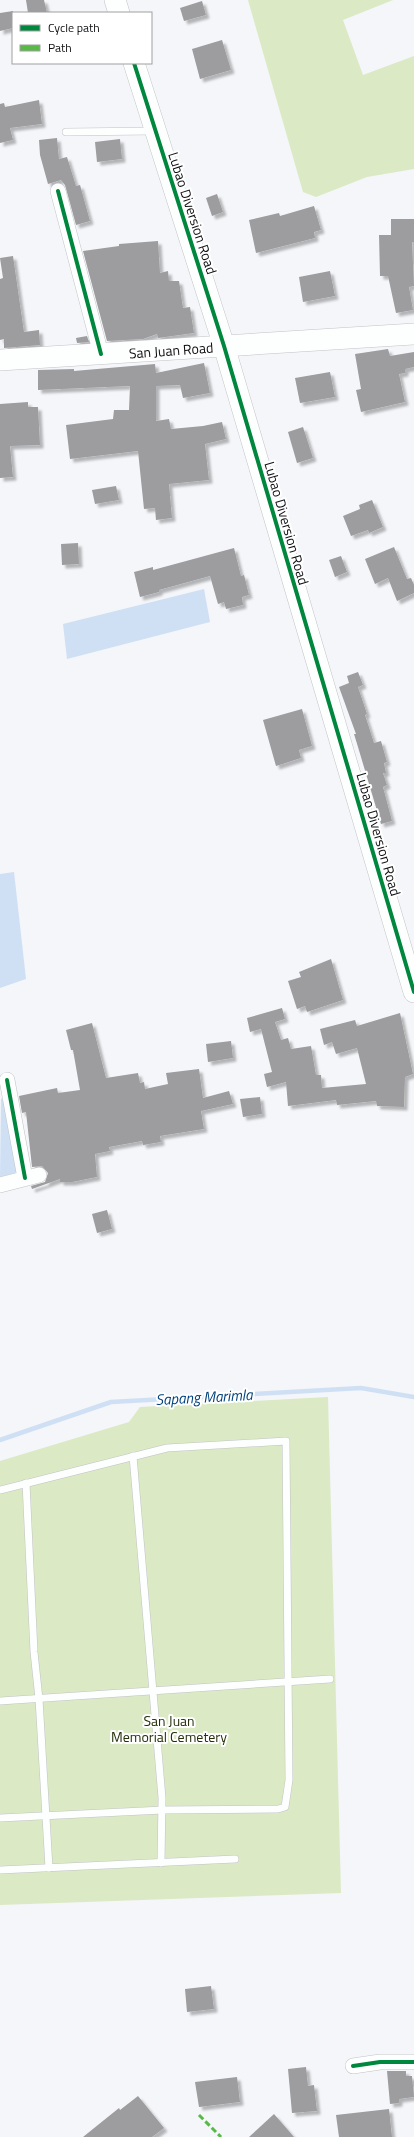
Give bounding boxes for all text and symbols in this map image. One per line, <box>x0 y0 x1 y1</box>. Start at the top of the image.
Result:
legend <box>12 12 152 64</box>
text: Cycle path <box>48 18 100 37</box>
text: Path <box>48 38 72 57</box>
street label: Lubao Diversion Road <box>163 149 223 277</box>
street label: San Juan Road <box>128 337 214 363</box>
street label: Lubao Diversion Road <box>259 459 315 587</box>
street label: Lubao Diversion Road <box>351 770 407 898</box>
water label: Sapang Marimla <box>155 1383 255 1411</box>
park label: San Juan Memorial Cemetery <box>111 1710 227 1747</box>

